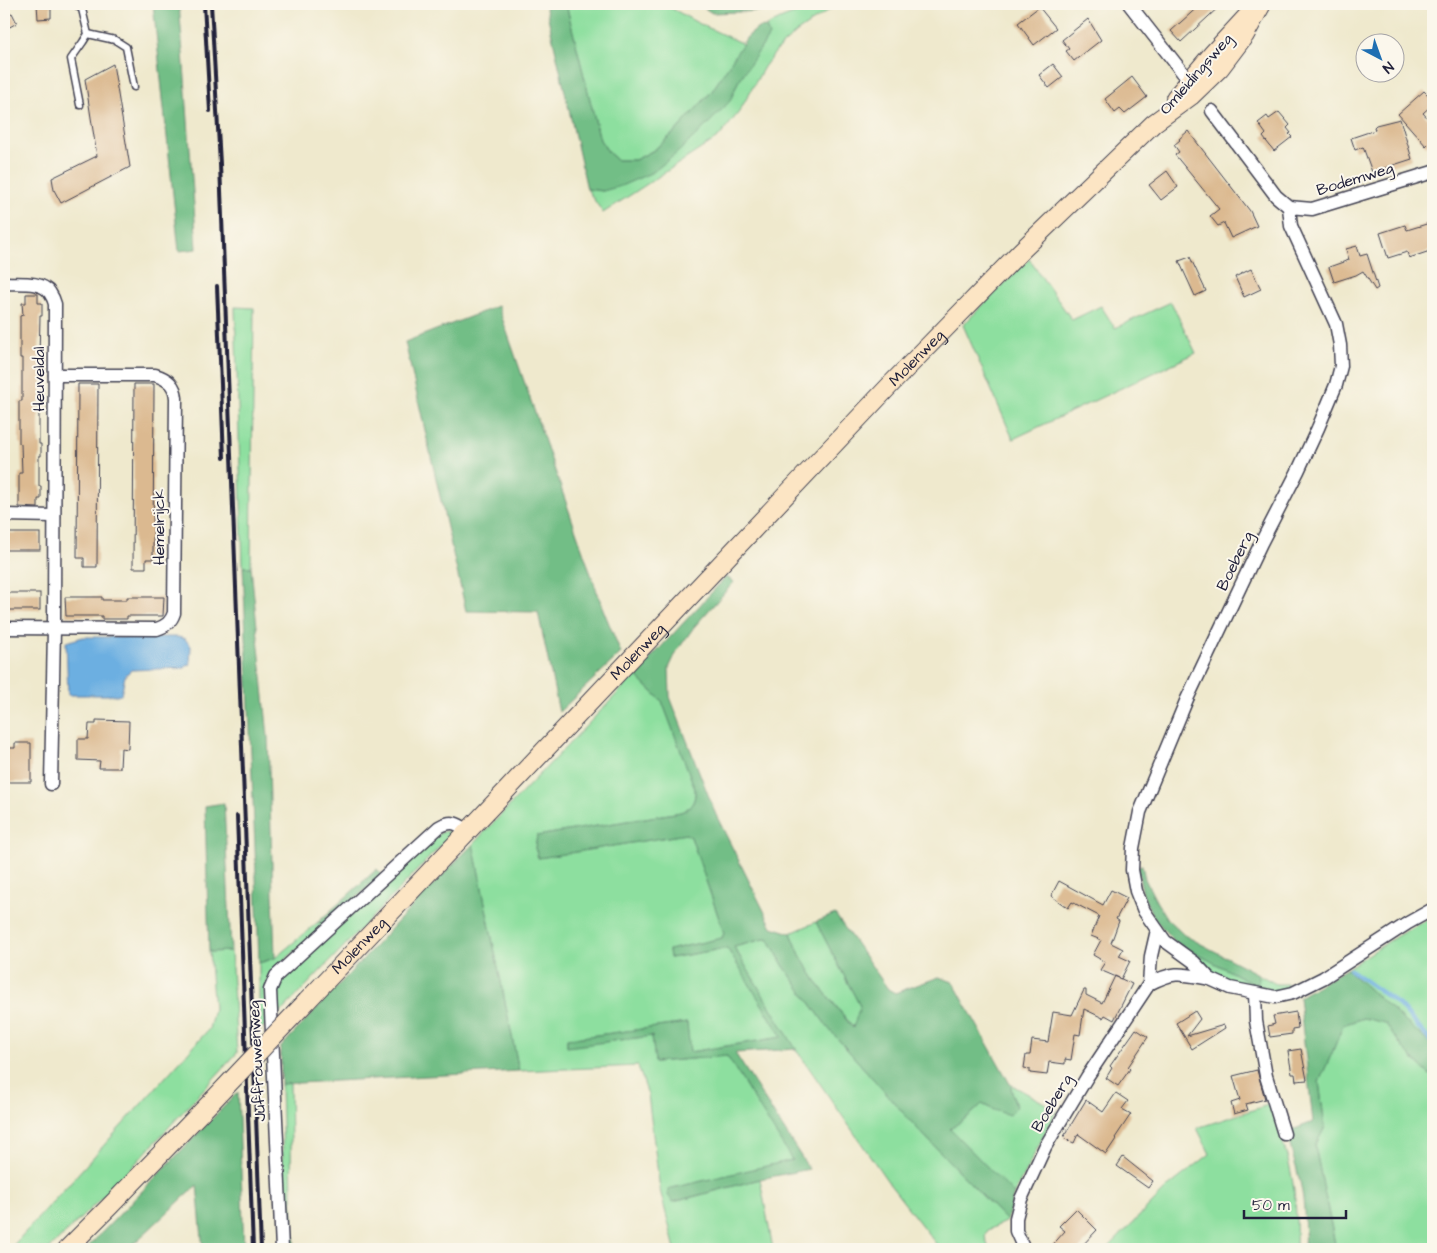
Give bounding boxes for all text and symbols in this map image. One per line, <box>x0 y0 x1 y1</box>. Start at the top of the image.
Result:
street label: Omleidingsweg <box>1154 28 1238 120</box>
north arrow <box>1354 32 1404 82</box>
text: N <box>1378 57 1398 78</box>
street label: Bodemweg <box>1314 157 1397 202</box>
street label: Molenweg <box>884 325 950 391</box>
street label: Heuveldal <box>28 347 50 411</box>
street label: Hemelrijck <box>148 489 170 565</box>
street label: Boeberg <box>1211 528 1260 595</box>
street label: Molenweg <box>605 618 671 685</box>
street label: Molenweg <box>327 912 392 979</box>
street label: Juffrouwenweg <box>243 1000 272 1122</box>
street label: Boeberg <box>1026 1070 1079 1137</box>
scale bar <box>1244 1188 1347 1220</box>
text: 50 m <box>1252 1195 1290 1216</box>

